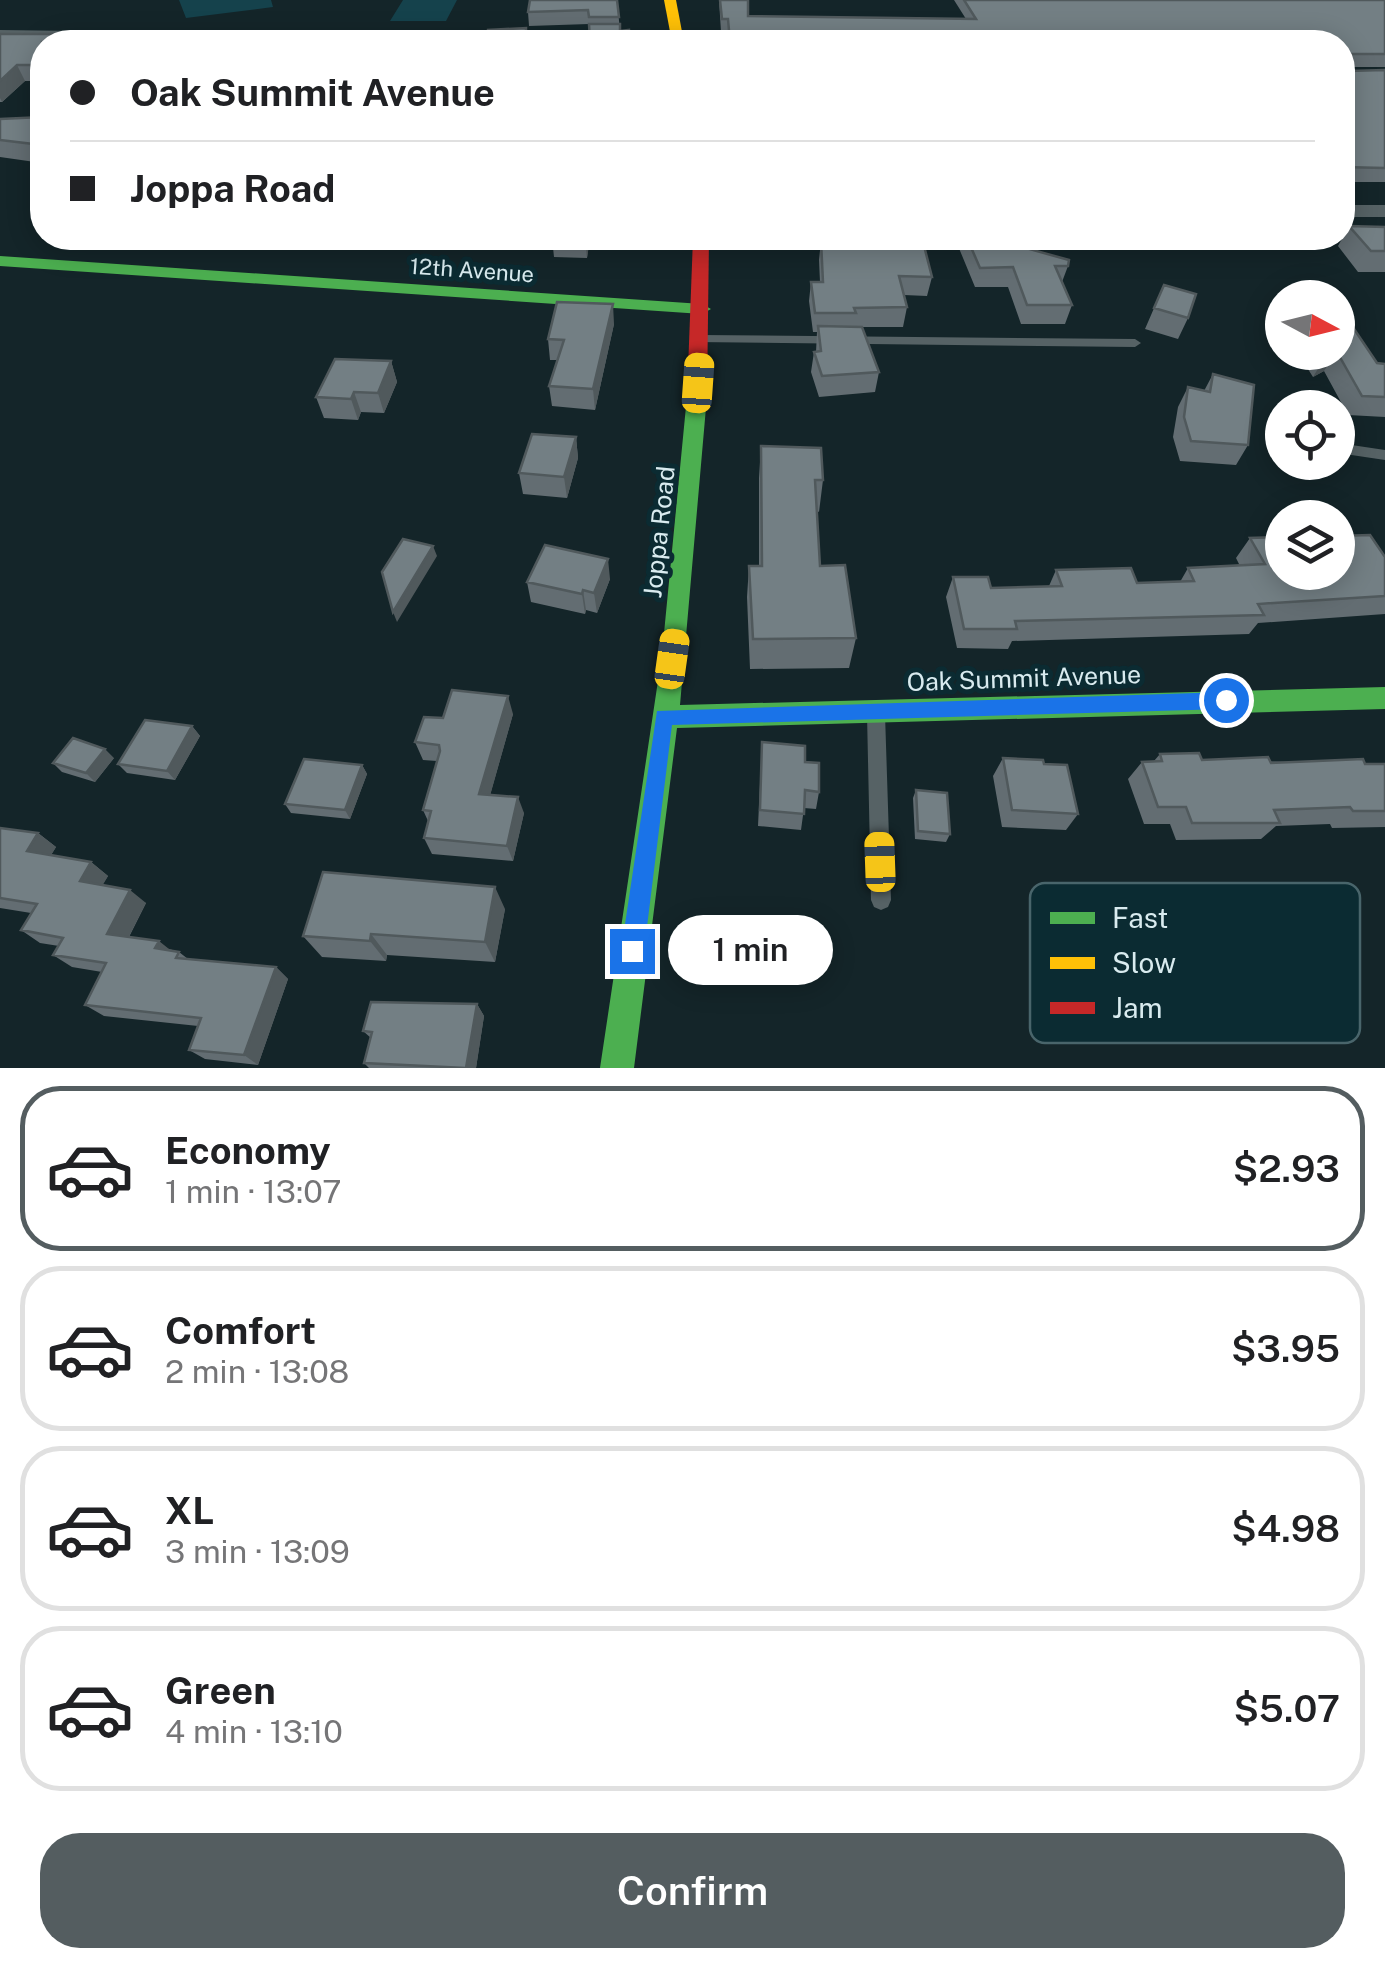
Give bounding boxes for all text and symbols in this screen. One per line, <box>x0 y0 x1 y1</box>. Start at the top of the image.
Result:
text: Oak Summit Avenue <box>130 70 495 115</box>
text: Joppa Road <box>130 166 335 211</box>
street label: 12th Avenue <box>409 253 535 287</box>
north arrow <box>1265 280 1355 370</box>
map controls <box>1265 280 1355 590</box>
car <box>681 352 715 414</box>
button: locate <box>1265 390 1355 480</box>
street label: Joppa Road <box>637 465 681 599</box>
button: layers <box>1265 500 1355 590</box>
car <box>653 627 691 691</box>
street label: Oak Summit Avenue <box>906 659 1142 697</box>
route start <box>1204 678 1249 723</box>
car <box>864 831 896 893</box>
legend <box>1030 883 1360 1043</box>
text: Fast <box>1112 901 1168 934</box>
callout: 1 min <box>667 916 832 986</box>
route end <box>610 929 655 974</box>
text: 1 min <box>712 931 789 968</box>
text: Slow <box>1112 946 1176 979</box>
text: Jam <box>1112 991 1163 1024</box>
icon: car <box>45 1124 135 1214</box>
text: Economy <box>165 1128 331 1173</box>
text: $2.93 <box>1233 1146 1340 1191</box>
text: 1 min · 13:07 <box>165 1173 341 1210</box>
icon: car <box>45 1304 135 1394</box>
text: Comfort <box>165 1308 316 1353</box>
text: $3.95 <box>1231 1326 1340 1371</box>
text: 2 min · 13:08 <box>165 1353 349 1390</box>
icon: car <box>45 1484 135 1574</box>
text: XL <box>165 1488 214 1533</box>
text: $4.98 <box>1231 1506 1340 1551</box>
text: 3 min · 13:09 <box>165 1533 350 1570</box>
icon: car <box>45 1664 135 1754</box>
text: Green <box>165 1668 276 1713</box>
text: $5.07 <box>1233 1686 1340 1731</box>
text: 4 min · 13:10 <box>165 1713 343 1750</box>
button: Confirm <box>40 1833 1345 1948</box>

